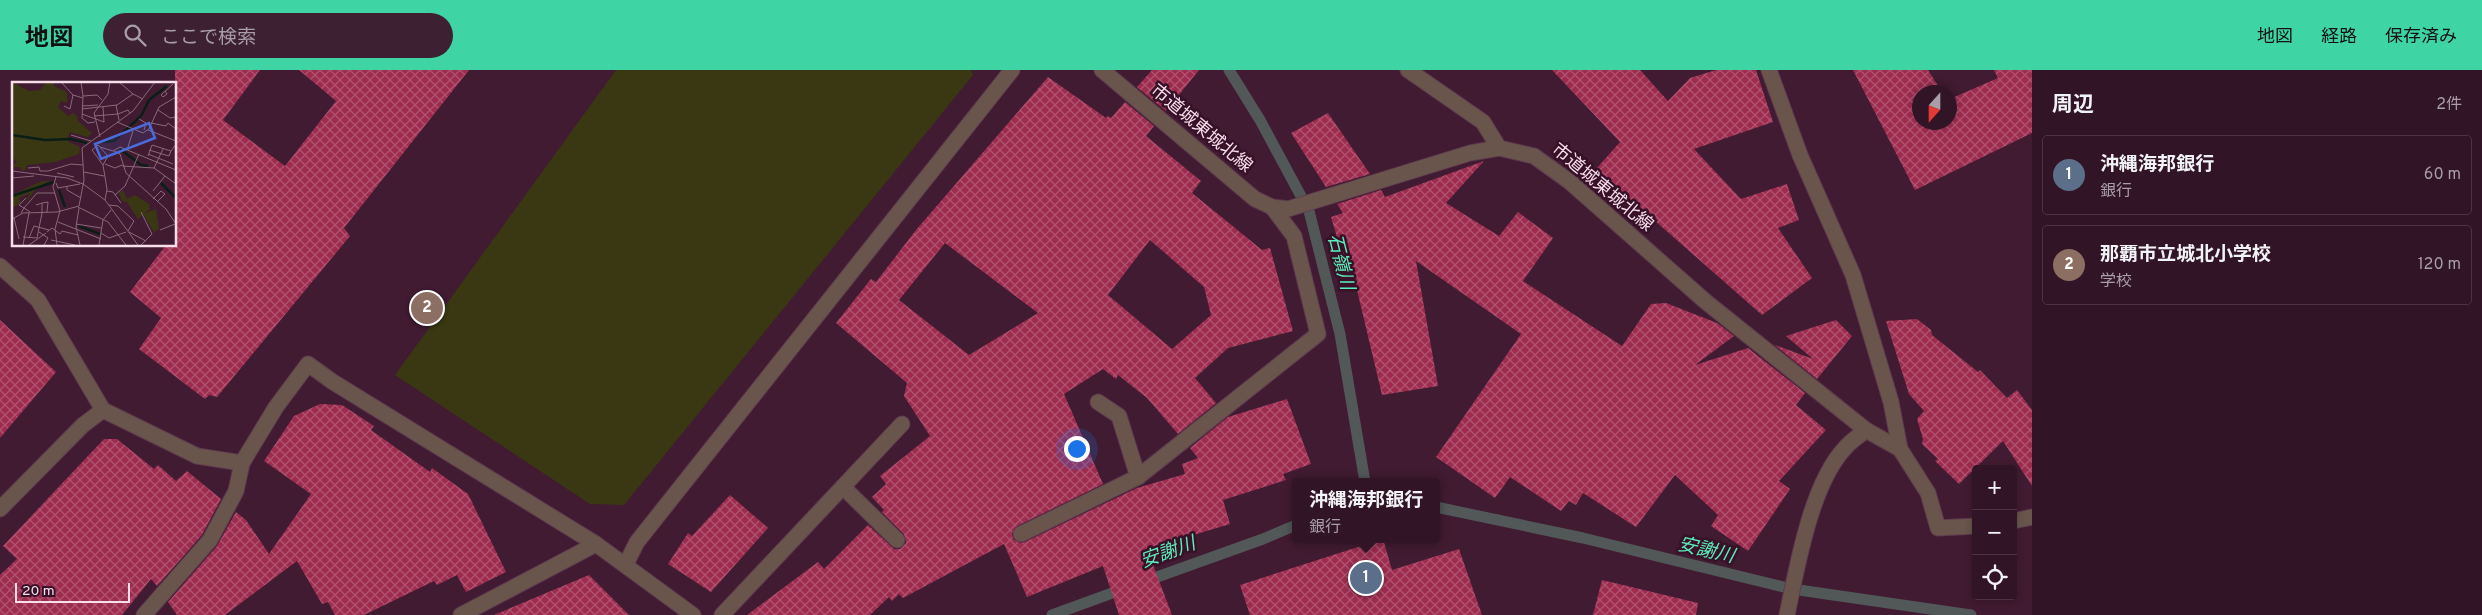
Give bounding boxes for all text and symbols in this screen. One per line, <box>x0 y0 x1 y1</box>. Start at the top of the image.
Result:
search box <box>103 13 453 58</box>
icon: search <box>121 21 149 49</box>
text: 地図 <box>25 24 73 54</box>
text: ここで検索 <box>161 26 256 50</box>
text: 地図 <box>2257 26 2293 49</box>
text: 経路 <box>2321 26 2357 49</box>
text: 保存済み <box>2385 26 2457 49</box>
street label: 市道城東城北線 <box>1145 80 1257 178</box>
inset map <box>12 82 176 246</box>
north arrow <box>1912 85 1957 130</box>
text: 周辺 <box>2052 92 2094 119</box>
text: 2件 <box>2436 95 2462 115</box>
street label: 市道城東城北線 <box>1546 139 1658 237</box>
text: 沖縄海邦銀行 <box>2100 153 2214 177</box>
text: 1 <box>2066 165 2072 185</box>
text: 60 m <box>2424 165 2461 185</box>
text: 銀行 <box>2100 182 2132 202</box>
water label: 石嶺川 <box>1321 231 1359 294</box>
text: 那覇市立城北小学校 <box>2100 243 2271 267</box>
text: 2 <box>2064 255 2074 275</box>
text: 120 m <box>2418 255 2461 275</box>
text: 学校 <box>2100 272 2132 292</box>
pin: 2 <box>411 289 443 327</box>
your location <box>1064 436 1090 462</box>
map controls <box>1972 465 2017 600</box>
button: + <box>1972 465 2017 510</box>
popup <box>1292 478 1440 543</box>
text: 沖縄海邦銀行 <box>1309 489 1423 513</box>
button: − <box>1972 510 2017 555</box>
text: 銀行 <box>1309 518 1341 538</box>
water label: 安謝川 <box>1137 531 1201 574</box>
water label: 安謝川 <box>1676 533 1738 570</box>
button: locate <box>1972 555 2017 600</box>
pin: 1 <box>1350 559 1382 597</box>
scale bar <box>15 580 130 603</box>
text: 20 m <box>22 583 55 600</box>

